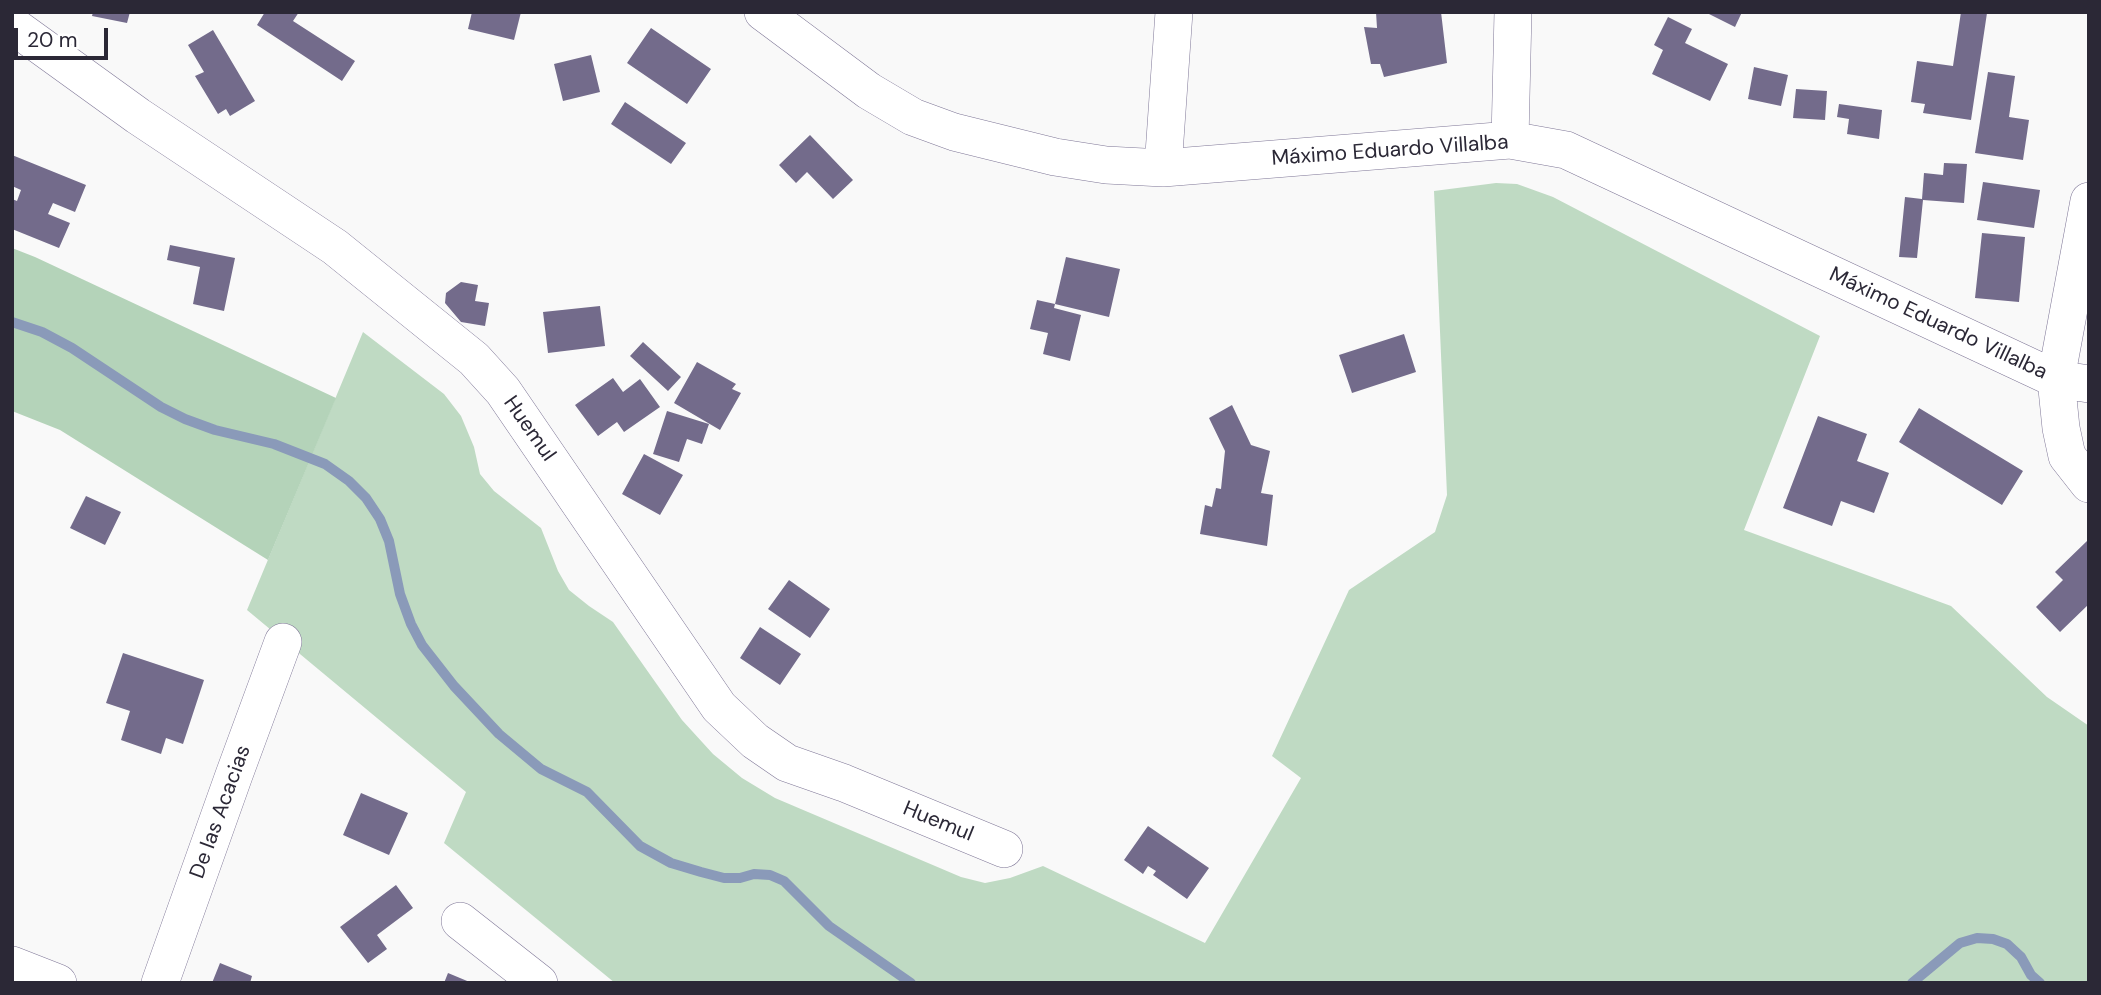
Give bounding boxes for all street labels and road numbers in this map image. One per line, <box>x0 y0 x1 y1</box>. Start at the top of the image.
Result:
street label: Máximo Eduardo Villalba <box>1271 130 1509 172</box>
street label: Máximo Eduardo Villalba <box>1825 262 2051 386</box>
street label: Huemul <box>498 392 560 466</box>
street label: De las Acacias <box>185 742 257 882</box>
street label: Huemul <box>899 797 977 847</box>

